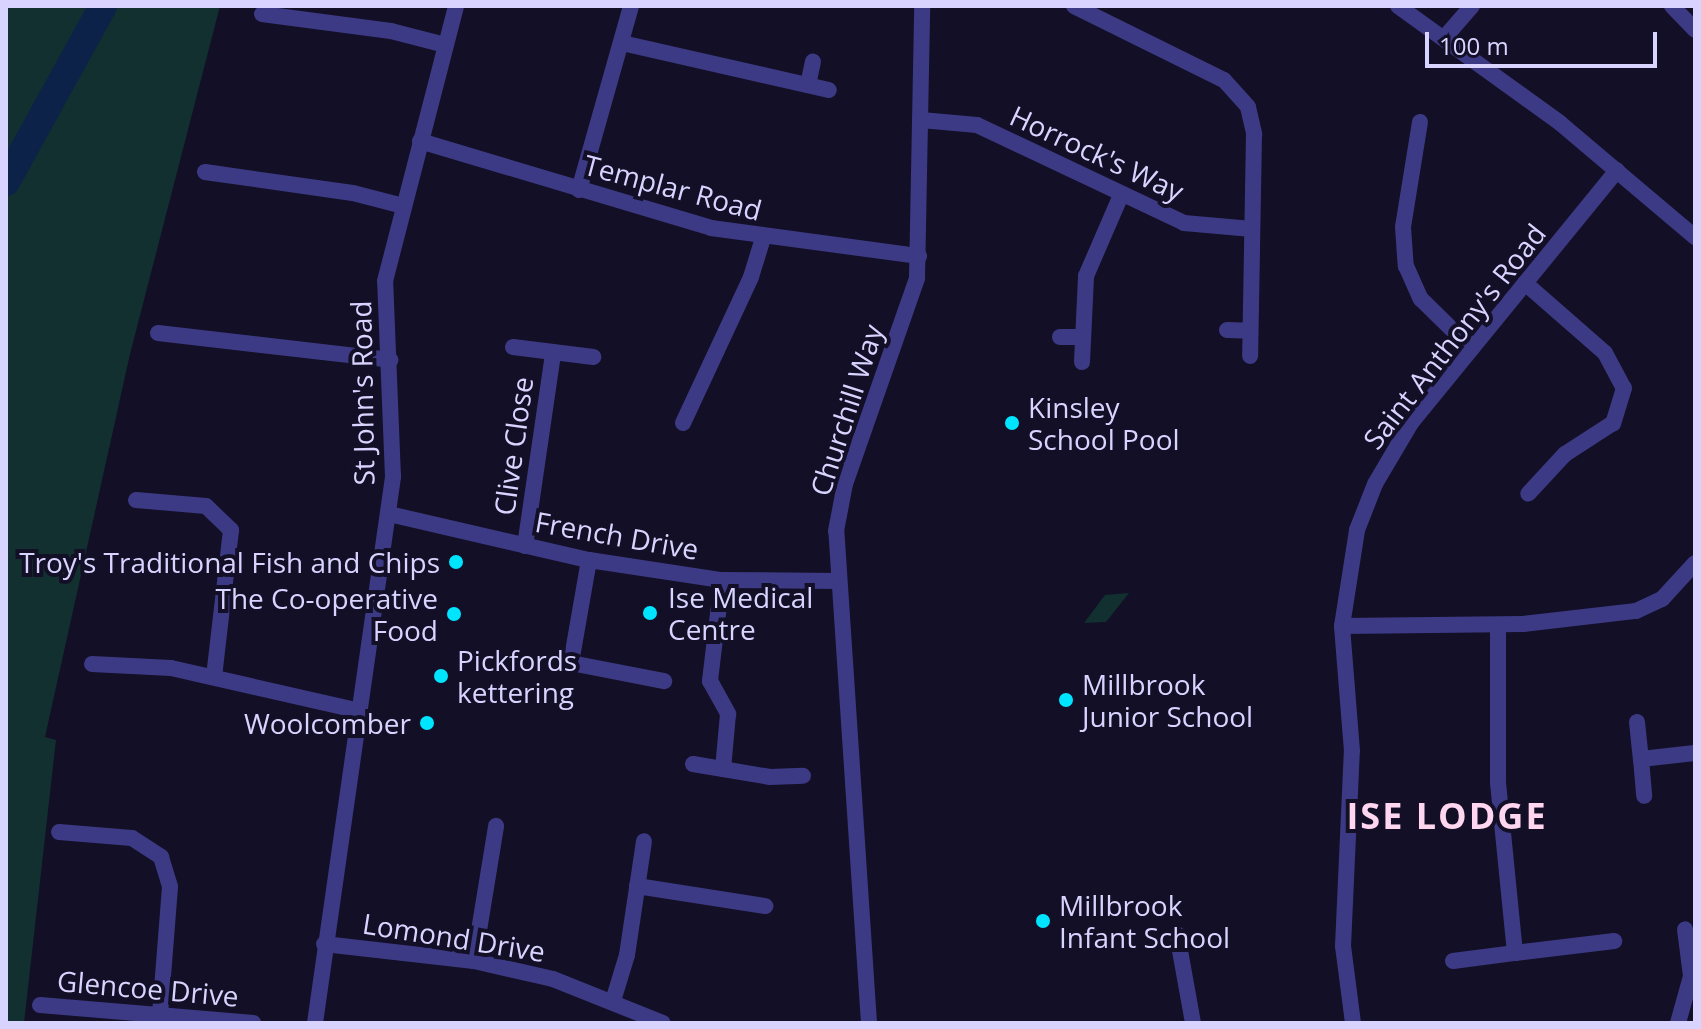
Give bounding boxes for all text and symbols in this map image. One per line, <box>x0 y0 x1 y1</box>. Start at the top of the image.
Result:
scale bar <box>1429 16 1661 66</box>
text: 100 m <box>1439 29 1509 62</box>
street label: Horrock's Way <box>1005 98 1189 208</box>
street label: Templar Road <box>581 147 765 227</box>
street label: Saint Anthony's Road <box>1356 217 1552 455</box>
street label: St John's Road <box>344 300 380 486</box>
street label: Churchill Way <box>803 320 889 500</box>
street label: Clive Close <box>487 375 539 517</box>
place label: Kinsley School Pool <box>1028 390 1180 456</box>
marker: Kinsley School Pool <box>1003 414 1021 432</box>
street label: French Drive <box>533 504 701 566</box>
place label: Troy's Traditional Fish and Chips <box>19 545 440 579</box>
marker: Troy's Traditional Fish and Chips <box>447 553 465 571</box>
place label: Ise Medical Centre <box>668 580 813 646</box>
place label: The Co-operative Food <box>215 581 438 647</box>
marker: Ise Medical Centre <box>639 602 661 624</box>
marker: The Co-operative Food <box>445 605 463 623</box>
place label: Pickfords kettering <box>457 643 577 709</box>
marker: Pickfords kettering <box>432 667 450 685</box>
place label: Millbrook Junior School <box>1082 667 1253 733</box>
marker: Millbrook Junior School <box>1057 691 1075 709</box>
place label: Woolcomber <box>244 706 411 740</box>
marker: Woolcomber <box>418 714 436 732</box>
district label: ISE LODGE <box>1346 794 1548 838</box>
place label: Millbrook Infant School <box>1059 888 1230 954</box>
street label: Lomond Drive <box>360 906 548 968</box>
marker: Millbrook Infant School <box>1034 912 1052 930</box>
street label: Glencoe Drive <box>56 963 240 1013</box>

